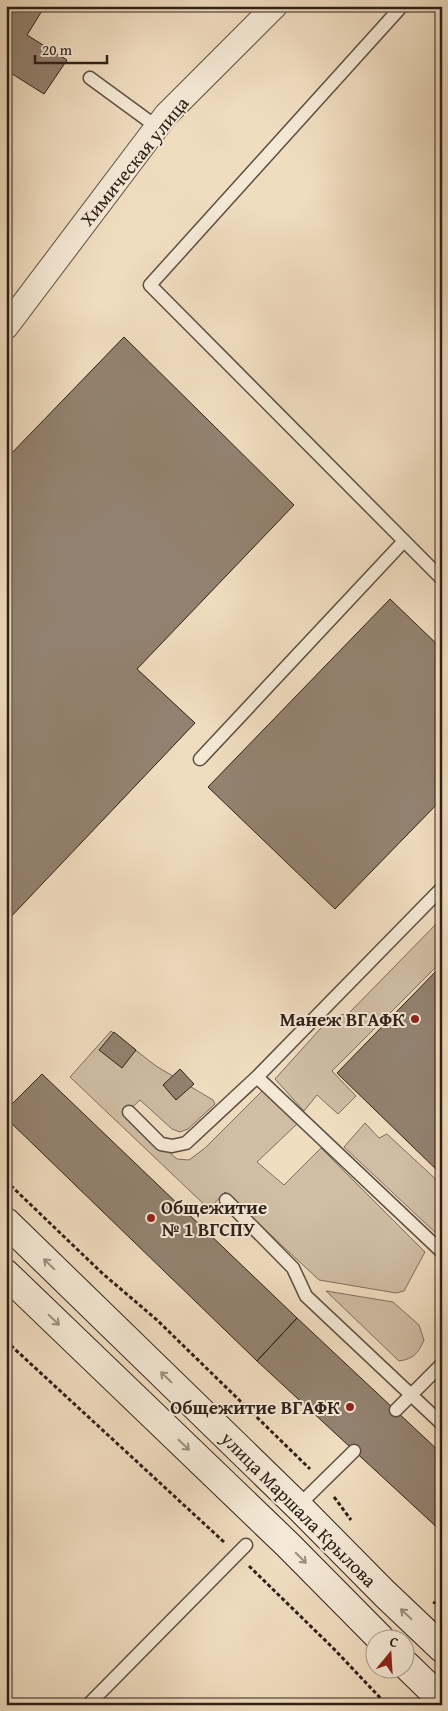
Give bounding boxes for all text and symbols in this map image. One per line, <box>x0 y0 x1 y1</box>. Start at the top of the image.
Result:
scale bar <box>35 32 108 64</box>
text: 20 m <box>42 39 73 60</box>
street label: Химическая улица <box>73 90 195 232</box>
place label: Манеж ВГАФК <box>280 1005 405 1033</box>
marker: Манеж ВГАФК <box>409 1013 421 1025</box>
place label: Общежитие № 1 ВГСПУ <box>161 1193 267 1243</box>
marker: Общежитие № 1 ВГСПУ <box>145 1212 157 1224</box>
one-way arrow <box>43 1258 56 1270</box>
one-way arrow <box>48 1314 60 1326</box>
one-way arrow <box>160 1371 172 1384</box>
place label: Общежитие ВГАФК <box>170 1393 340 1421</box>
marker: Общежитие ВГАФК <box>344 1401 356 1413</box>
street label: улица Маршала Крылова <box>214 1424 383 1593</box>
one-way arrow <box>177 1439 190 1451</box>
one-way arrow <box>294 1552 307 1564</box>
one-way arrow <box>400 1608 413 1620</box>
north arrow <box>366 1628 416 1678</box>
text: С <box>387 1631 401 1652</box>

